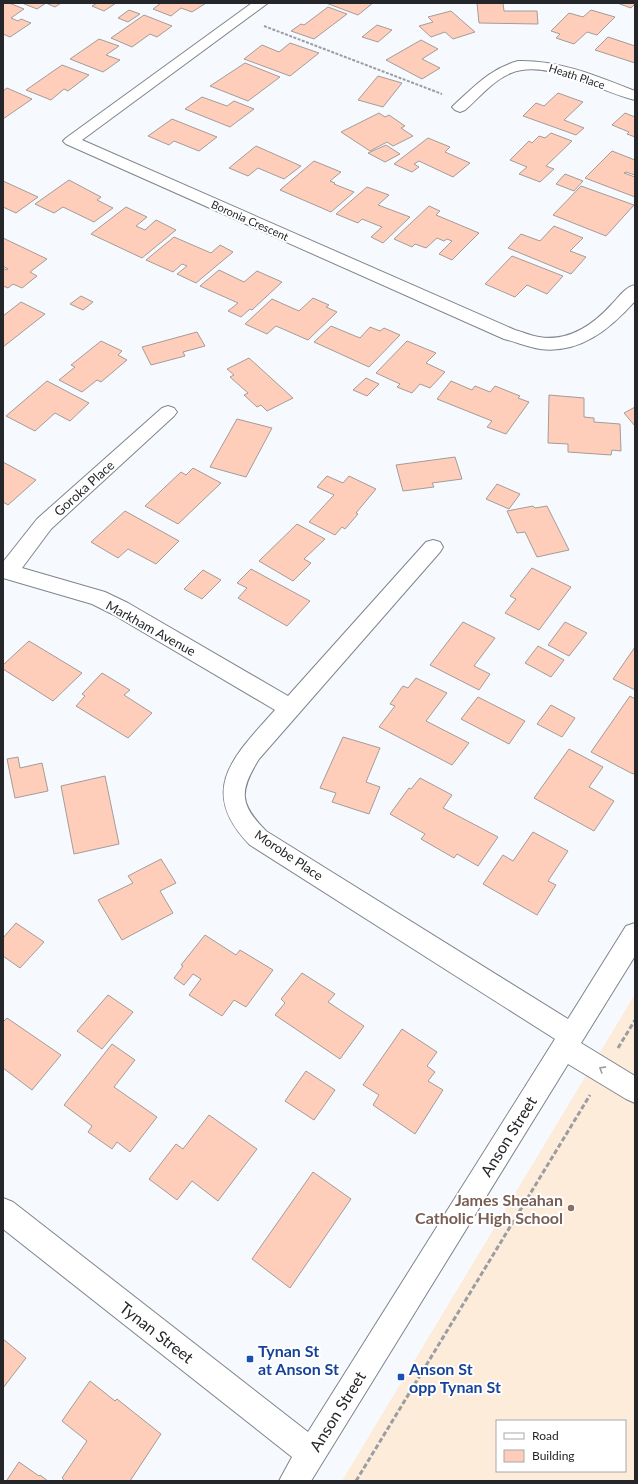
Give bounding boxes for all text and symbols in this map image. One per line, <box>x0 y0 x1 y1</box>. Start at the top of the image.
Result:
street label: Heath Place <box>547 61 607 91</box>
street label: Boronia Crescent <box>209 197 291 243</box>
street label: Goroka Place <box>51 457 117 519</box>
street label: Markham Avenue <box>103 597 199 659</box>
street label: Morobe Place <box>252 826 326 884</box>
one-way arrow <box>599 1067 606 1074</box>
street label: Anson Street <box>476 1092 540 1180</box>
place label: James Sheahan Catholic High School <box>415 1190 563 1227</box>
marker: James Sheahan Catholic High School <box>566 1203 576 1213</box>
street label: Tynan Street <box>116 1297 198 1367</box>
place label: Tynan St at Anson St <box>258 1341 339 1378</box>
marker: Tynan St at Anson St <box>245 1354 255 1364</box>
place label: Anson St opp Tynan St <box>408 1359 501 1396</box>
street label: Anson Street <box>305 1367 369 1455</box>
marker: Anson St opp Tynan St <box>396 1372 406 1382</box>
legend <box>496 1420 626 1472</box>
text: Road <box>532 1428 559 1443</box>
text: Building <box>532 1448 575 1463</box>

